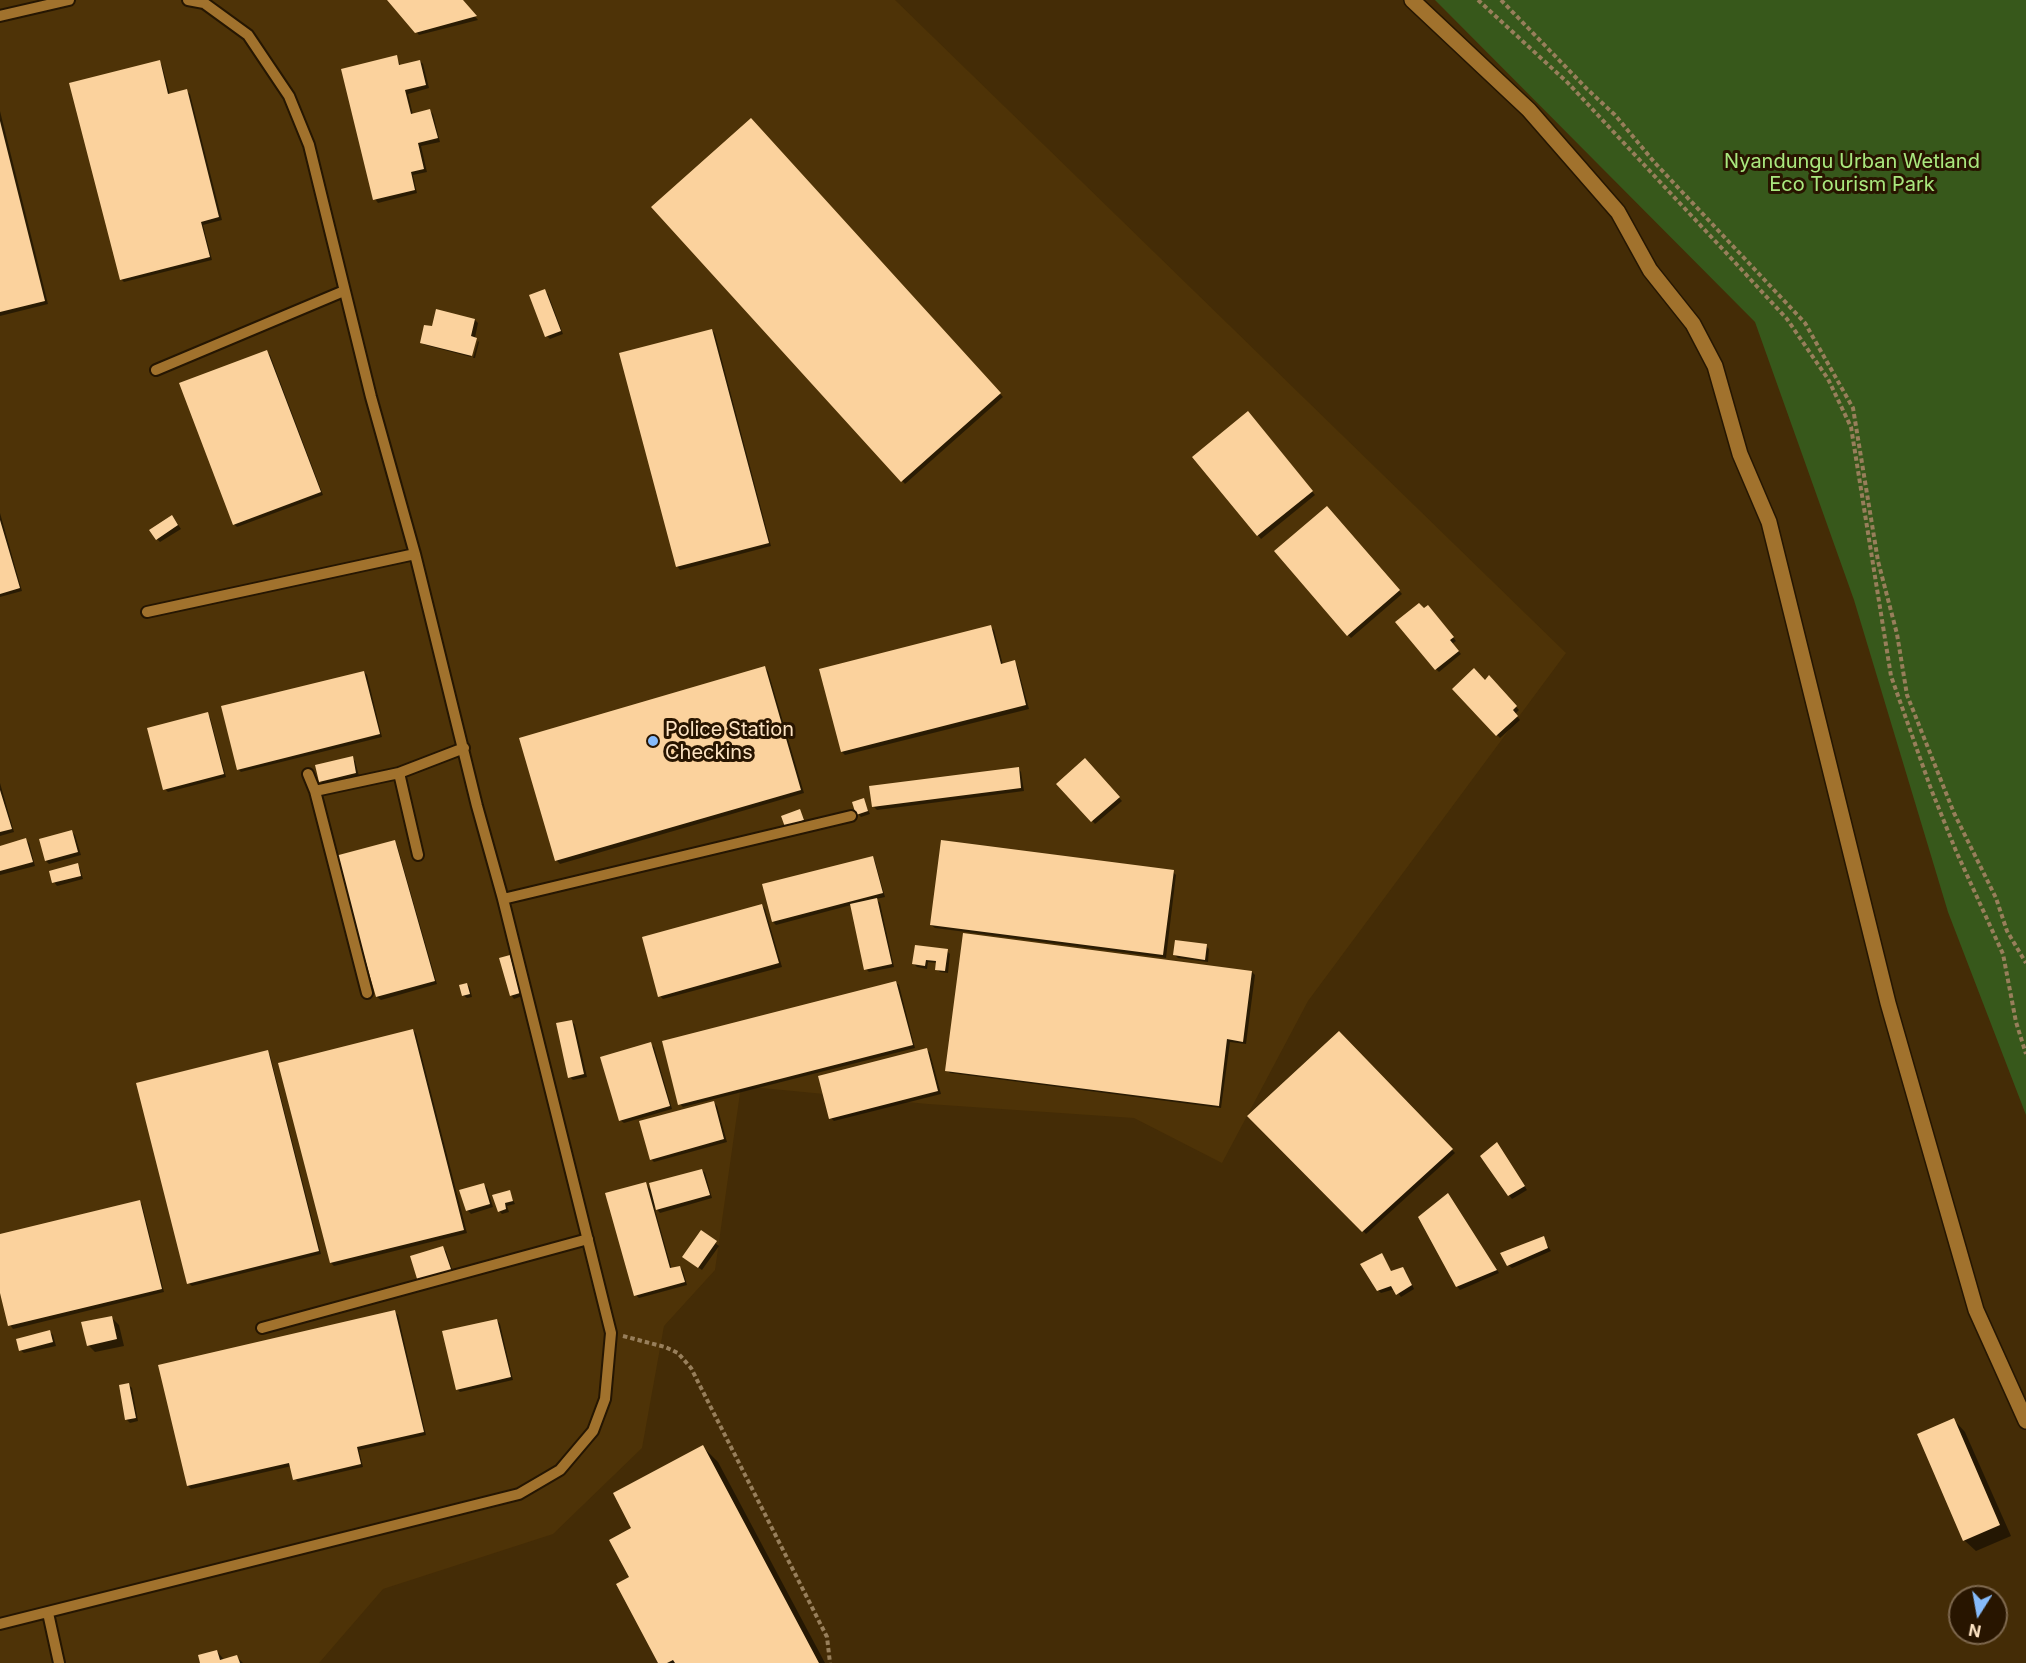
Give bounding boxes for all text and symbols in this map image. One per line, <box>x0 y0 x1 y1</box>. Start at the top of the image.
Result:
park label: Nyandungu Urban Wetland Eco Tourism Park <box>1724 150 1980 197</box>
place label: Police Station Checkins <box>665 718 794 765</box>
marker: Police Station Checkins <box>646 734 660 748</box>
north arrow <box>1948 1585 2008 1645</box>
text: N <box>1967 1620 1983 1642</box>

